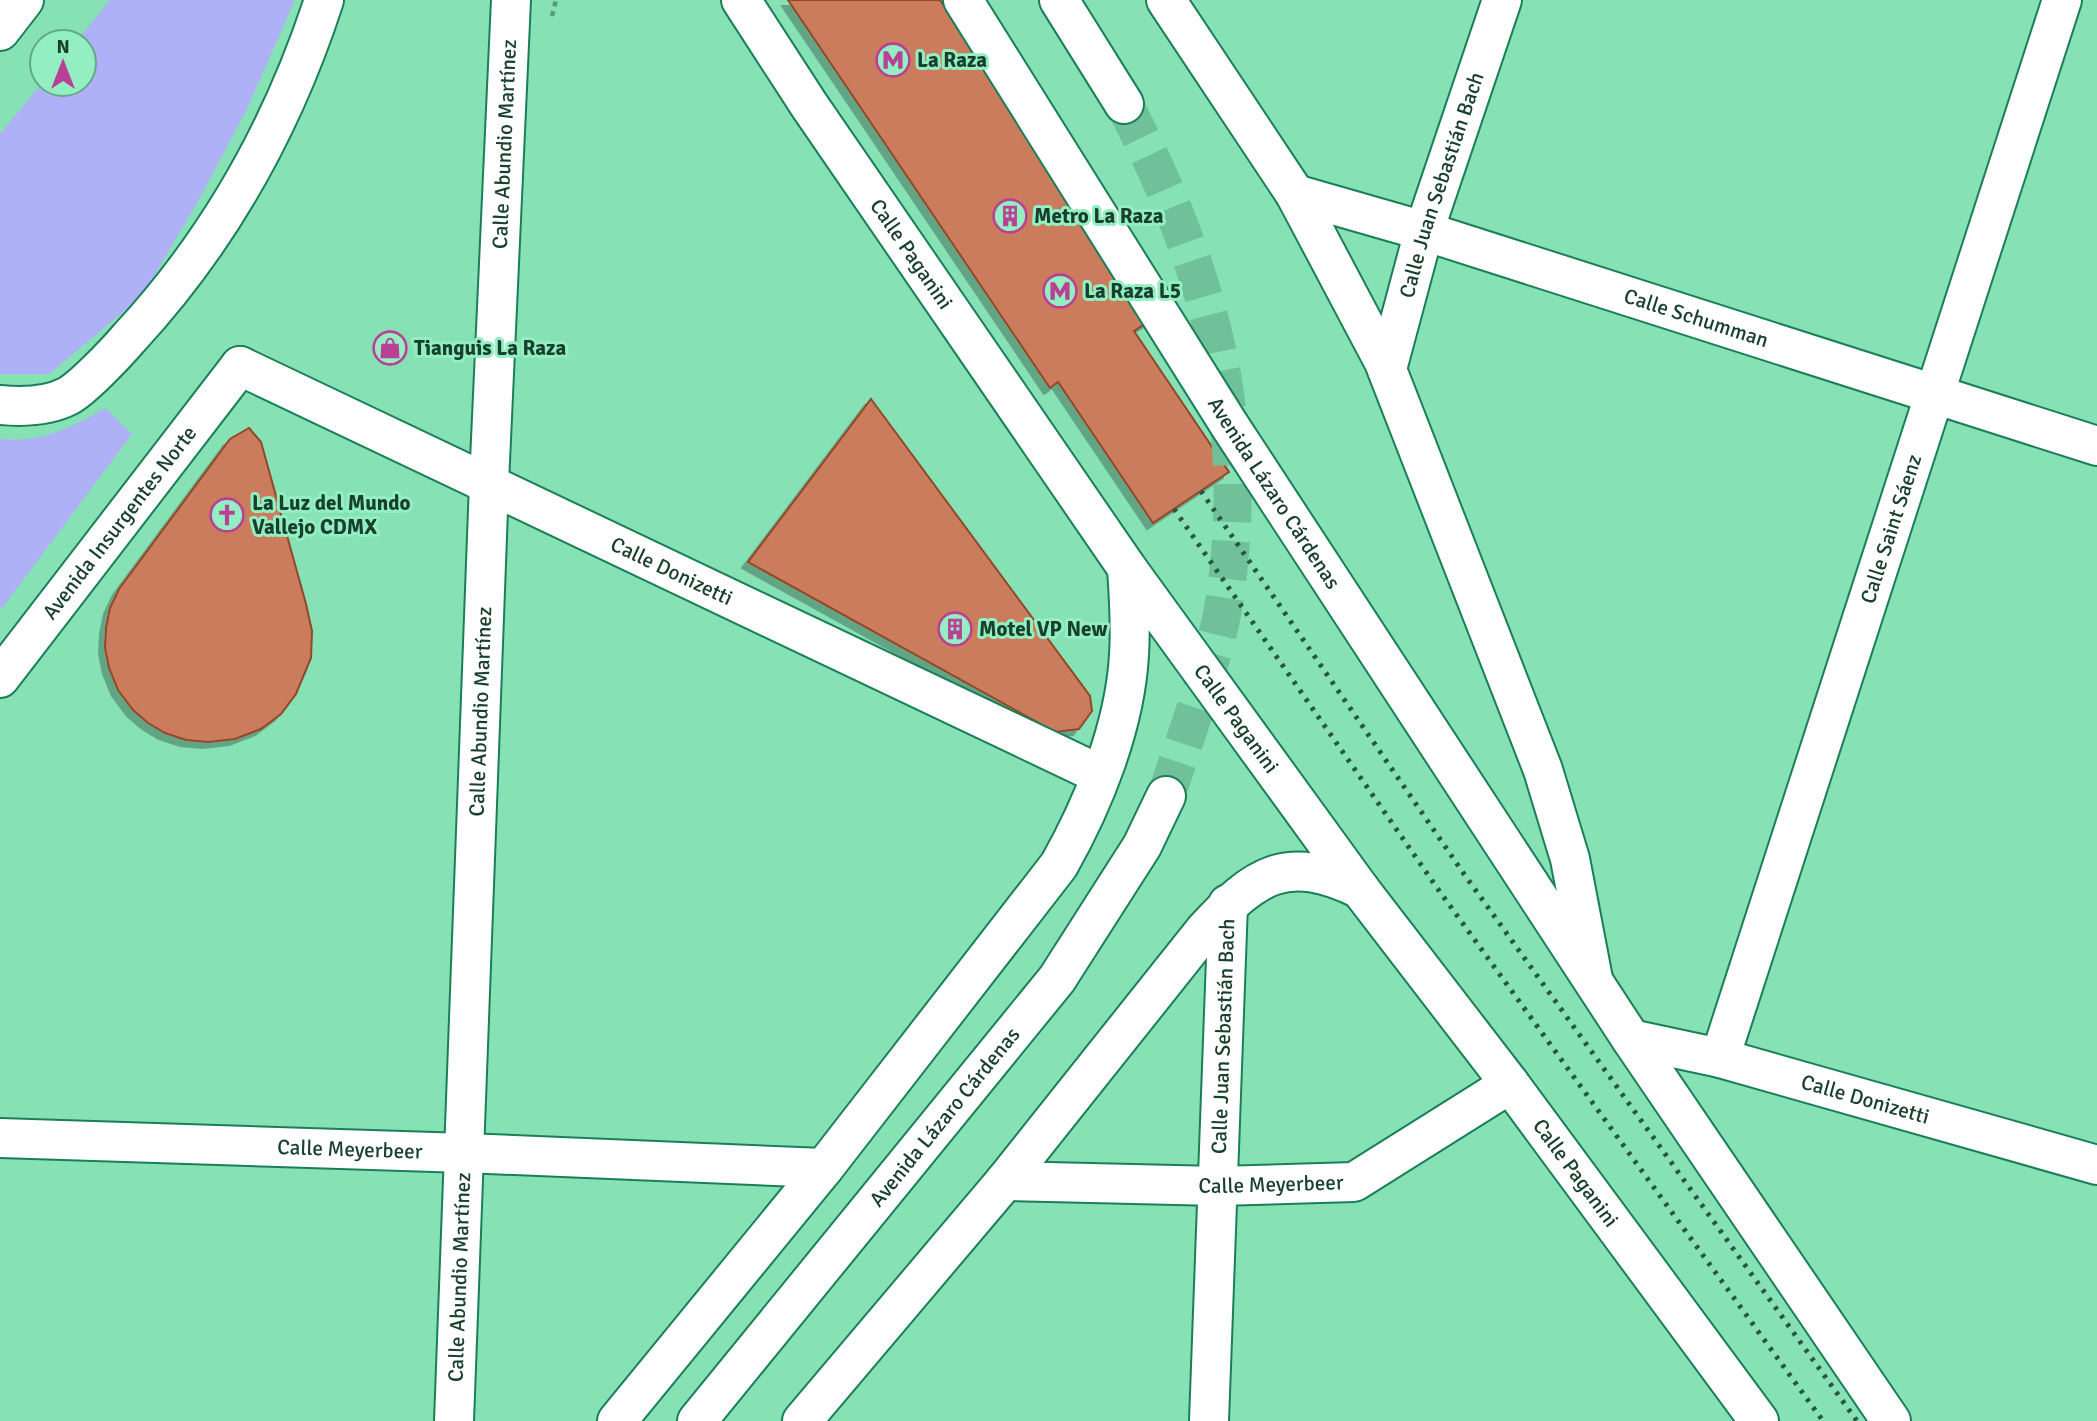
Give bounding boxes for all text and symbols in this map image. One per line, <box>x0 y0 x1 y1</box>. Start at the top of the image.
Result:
north arrow <box>28 28 98 98</box>
text: N <box>56 35 70 59</box>
street label: Calle Abundio Martínez <box>487 39 522 249</box>
metro station icon: La Raza <box>874 41 912 79</box>
place label: La Raza <box>917 47 987 73</box>
street label: Calle Juan Sebastián Bach <box>1394 69 1490 301</box>
street label: Calle Paganini <box>864 194 958 314</box>
building icon: Metro La Raza <box>991 197 1029 235</box>
place label: Metro La Raza <box>1034 203 1164 229</box>
metro station icon: La Raza L5 <box>1041 272 1079 310</box>
place label: La Raza L5 <box>1084 278 1181 304</box>
street label: Calle Schumman <box>1621 283 1772 353</box>
shop icon: Tianguis La Raza <box>371 329 409 367</box>
place label: Tianguis La Raza <box>414 335 567 361</box>
street label: Avenida Lázaro Cárdenas <box>1202 392 1346 594</box>
street label: Avenida Insurgentes Norte <box>37 421 202 625</box>
street label: Calle Saint Sáenz <box>1855 451 1927 607</box>
place label: La Luz del Mundo Vallejo CDMX <box>252 490 410 540</box>
church icon: La Luz del Mundo Vallejo CDMX <box>208 496 246 534</box>
street label: Calle Donizetti <box>607 531 737 611</box>
street label: Calle Abundio Martínez <box>464 606 497 817</box>
building icon: Motel VP New <box>936 610 974 648</box>
place label: Motel VP New <box>979 616 1107 642</box>
street label: Calle Paganini <box>1188 659 1285 778</box>
street label: Calle Juan Sebastián Bach <box>1206 918 1240 1154</box>
street label: Avenida Lázaro Cárdenas <box>864 1022 1025 1212</box>
street label: Calle Donizetti <box>1798 1069 1932 1130</box>
street label: Calle Paganini <box>1527 1114 1624 1232</box>
street label: Calle Meyerbeer <box>277 1134 423 1165</box>
street label: Calle Meyerbeer <box>1198 1169 1344 1199</box>
street label: Calle Abundio Martínez <box>442 1172 476 1382</box>

